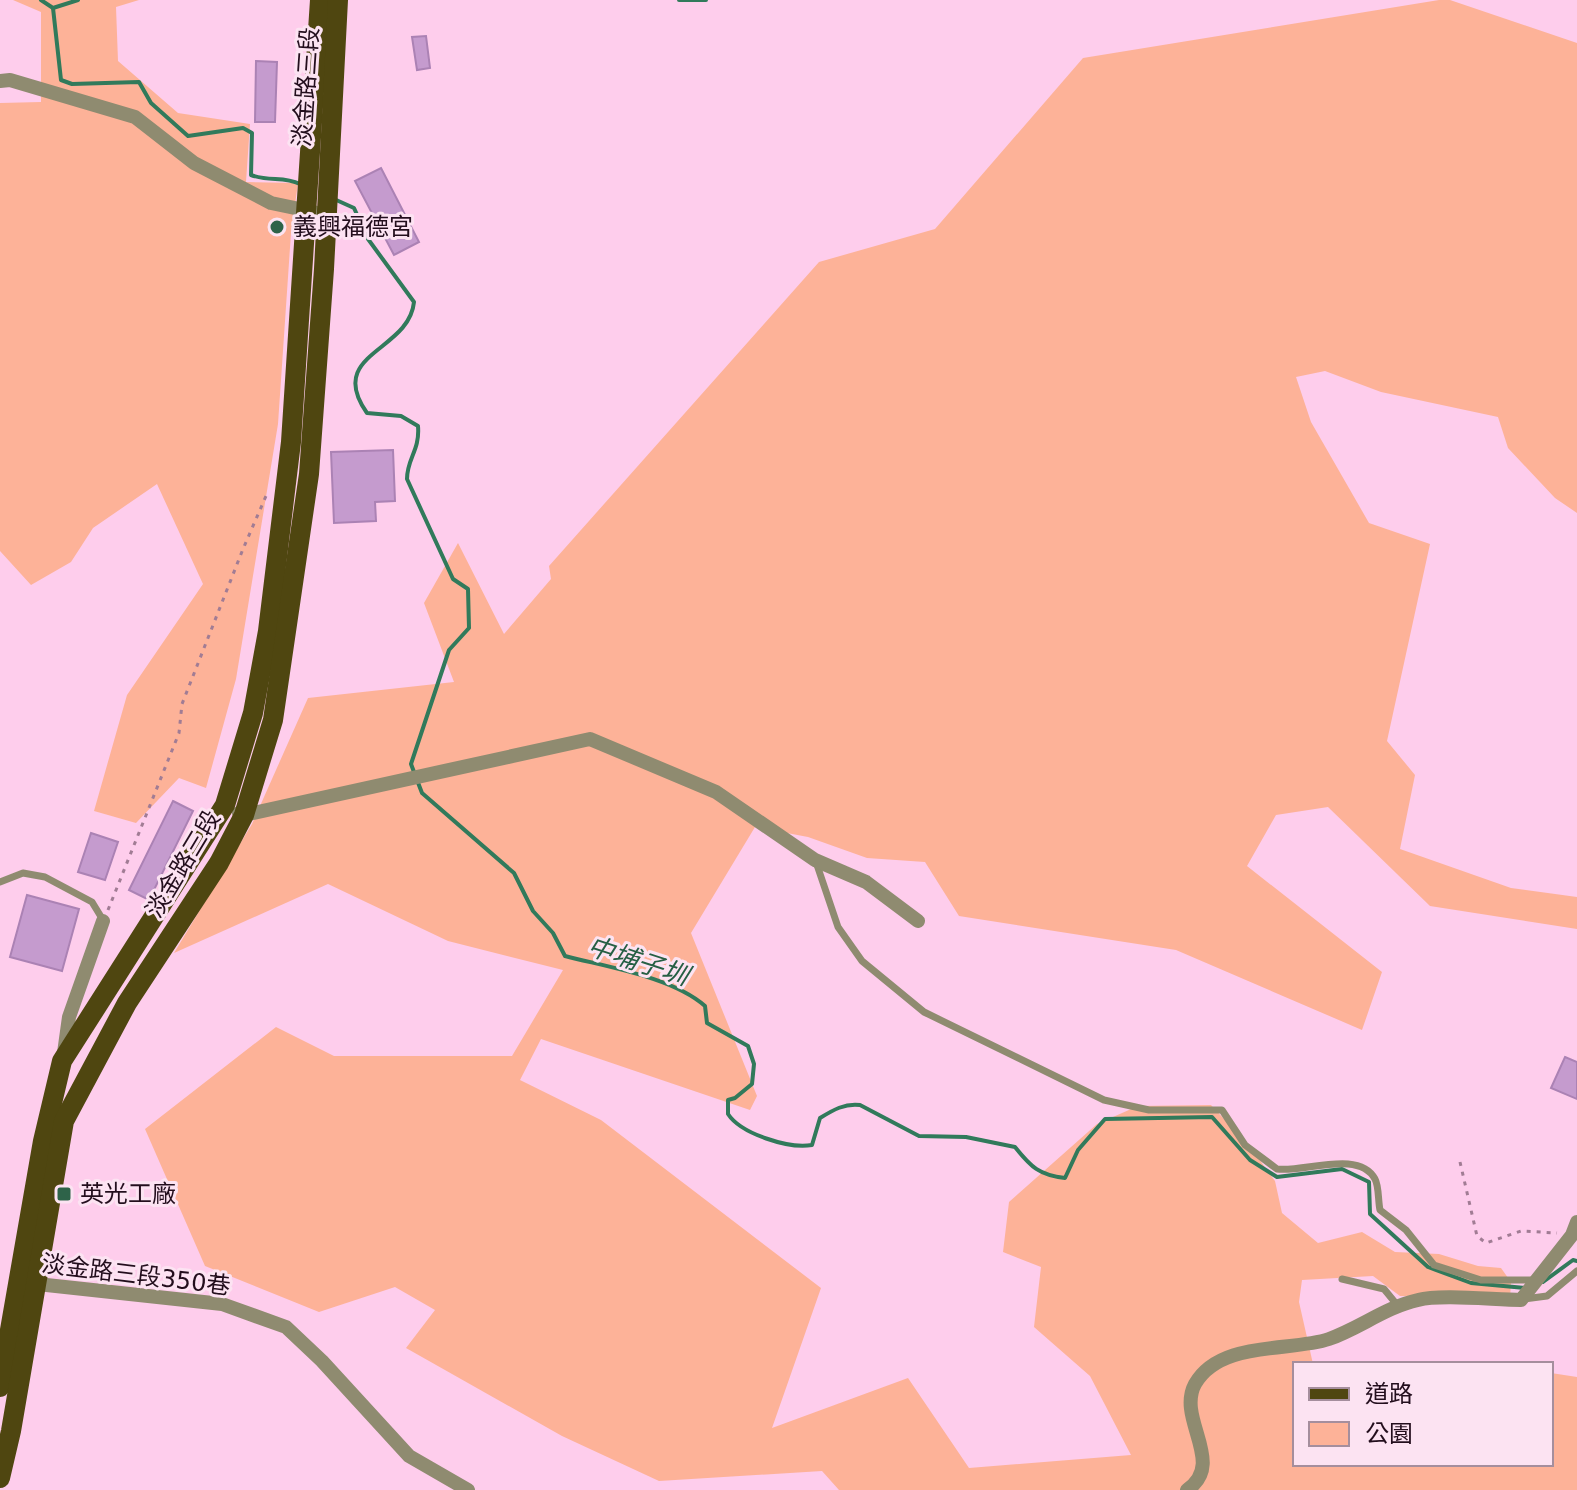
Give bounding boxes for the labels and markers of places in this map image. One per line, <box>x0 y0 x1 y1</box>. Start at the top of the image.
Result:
place label: 義興福德宮 <box>293 213 413 241</box>
marker: 義興福德宮 <box>268 218 286 236</box>
place label: 英光工廠 <box>80 1180 176 1208</box>
marker: 英光工廠 <box>55 1185 73 1203</box>

